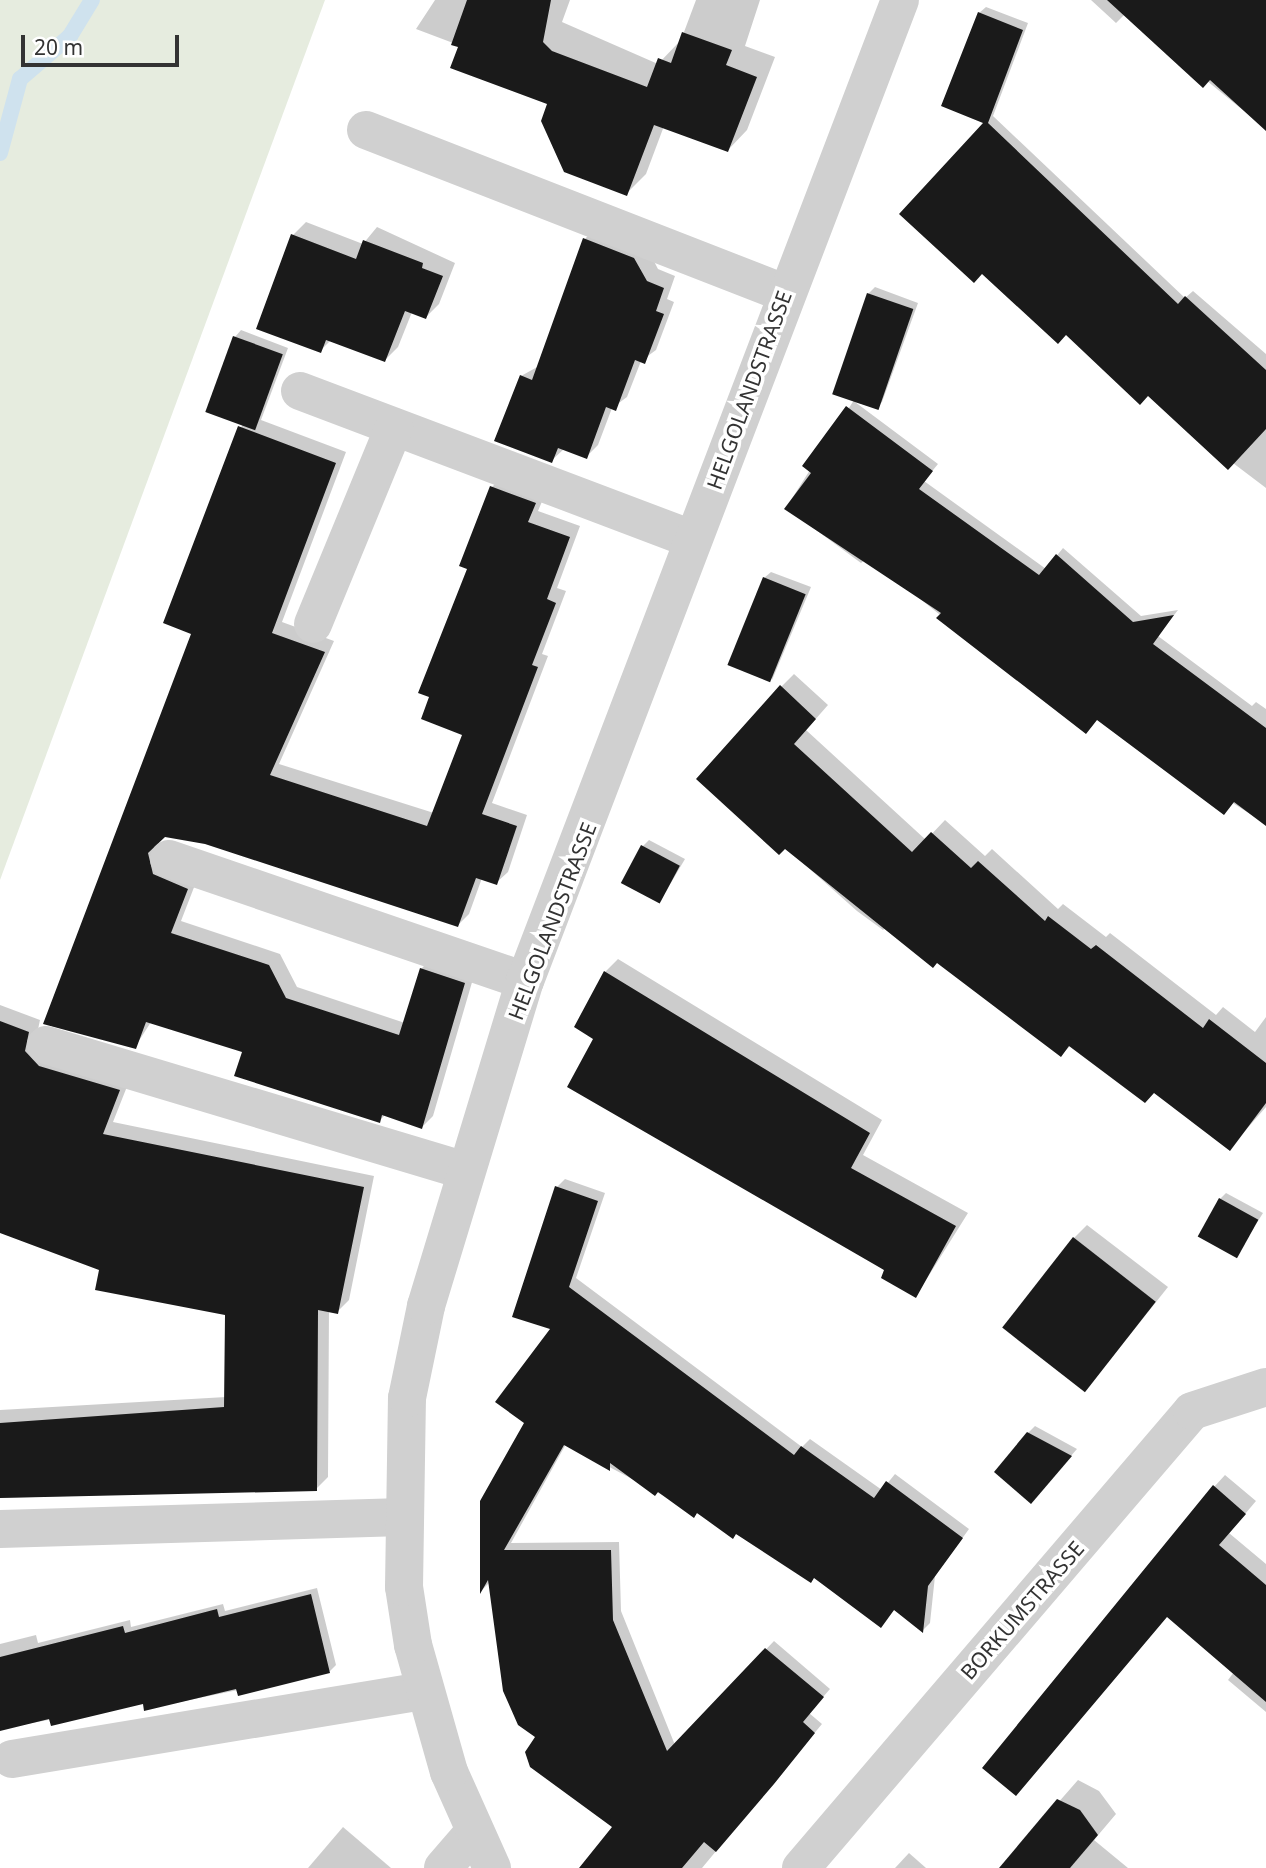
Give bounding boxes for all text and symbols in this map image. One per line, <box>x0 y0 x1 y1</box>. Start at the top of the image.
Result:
scale bar <box>24 21 182 65</box>
text: 20 m <box>34 33 83 61</box>
street label: HELGOLANDSTRASSE <box>701 287 797 493</box>
street label: HELGOLANDSTRASSE <box>503 819 601 1023</box>
street label: BORKUMSTRASSE <box>955 1536 1089 1684</box>

